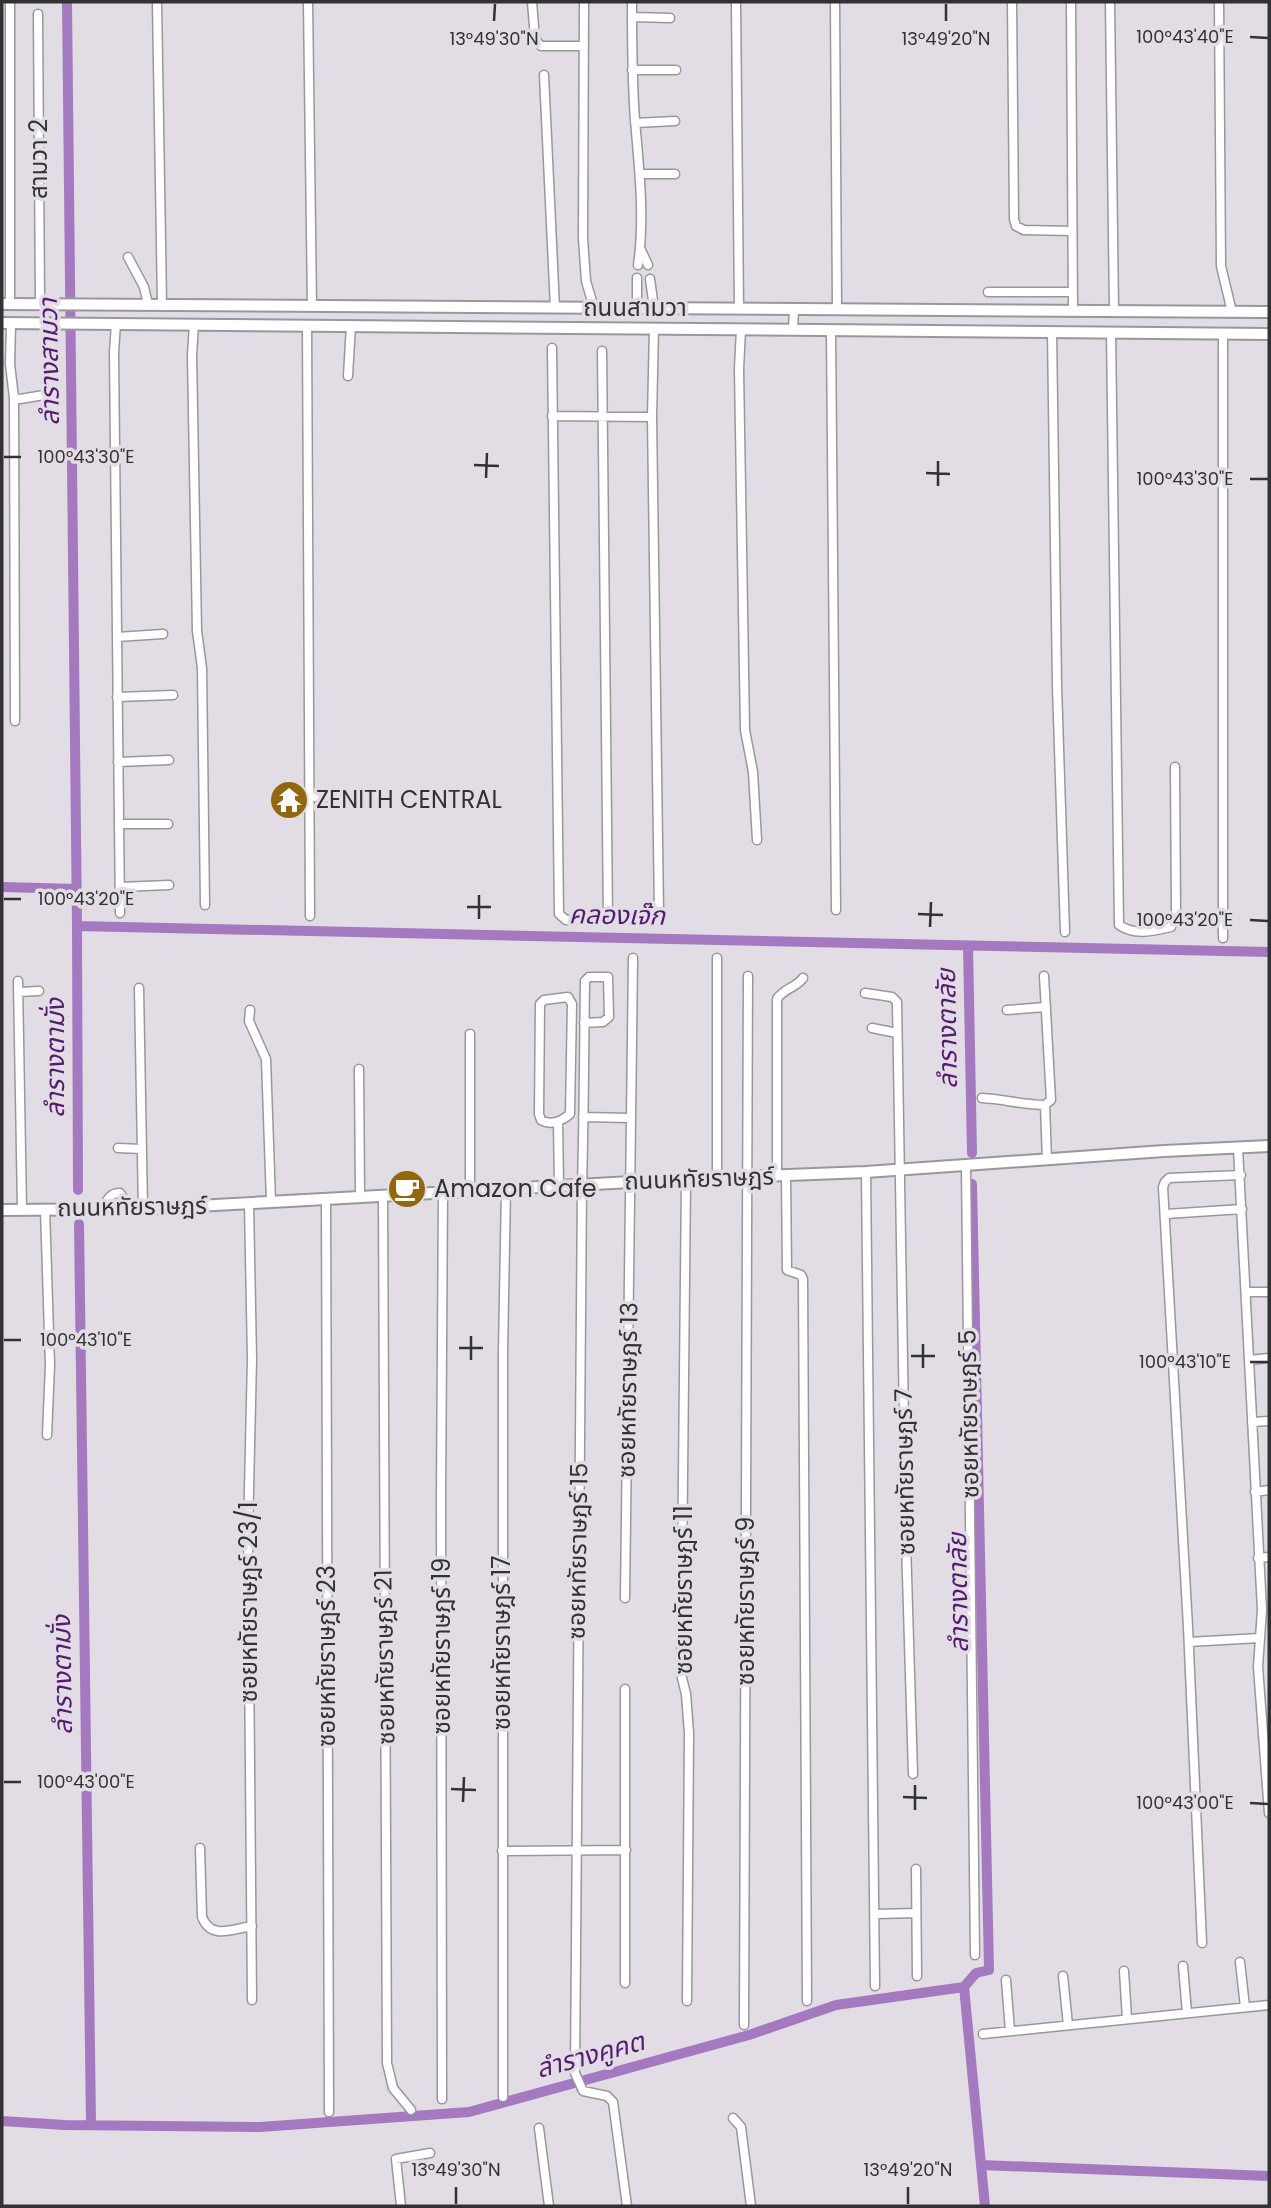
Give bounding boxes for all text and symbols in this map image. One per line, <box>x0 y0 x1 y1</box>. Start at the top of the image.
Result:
text: 100°43'40"E <box>1136 24 1234 49</box>
text: 13°49'30"N <box>449 26 539 51</box>
text: 13°49'20"N <box>902 26 990 51</box>
street label: สามวา 2 <box>22 119 55 199</box>
street label: ถนนสามวา <box>583 291 687 324</box>
water label: ลำรางสามวา <box>30 297 68 426</box>
text: 100°43'30"E <box>38 444 134 469</box>
text: 100°43'30"E <box>1137 466 1233 491</box>
temple icon: ZENITH CENTRAL <box>268 779 310 821</box>
place label: ZENITH CENTRAL <box>316 783 502 816</box>
text: 100°43'20"E <box>38 886 134 911</box>
water label: คลองเจ๊ก <box>569 896 667 934</box>
text: 100°43'20"E <box>1137 907 1233 932</box>
water label: ลำรางตาลัย <box>928 967 966 1089</box>
water label: ลำรางตามั่ง <box>37 997 73 1118</box>
street label: ถนนหทัยราษฎร์ <box>624 1159 776 1198</box>
cafe icon: Amazon Cafe <box>386 1168 428 1210</box>
place label: Amazon Cafe <box>434 1172 597 1205</box>
street label: ถนนหทัยราษฎร์ <box>57 1189 208 1224</box>
street label: ซอยหทัยราษฎร์ 13 <box>609 1302 646 1478</box>
text: 100°43'10"E <box>40 1327 132 1352</box>
street label: ซอยหทัยราษฎร์ 5 <box>951 1329 986 1499</box>
text: 100°43'10"E <box>1139 1349 1231 1374</box>
street label: ซอยหทัยราษฎร์ 7 <box>887 1388 922 1556</box>
street label: ซอยหทัยราษฎร์ 15 <box>559 1462 596 1640</box>
street label: ซอยหทัยราษฎร์ 23/1 <box>232 1502 265 1702</box>
street label: ซอยหทัยราษฎร์ 11 <box>667 1505 700 1675</box>
street label: ซอยหทัยราษฎร์ 9 <box>729 1517 762 1685</box>
water label: ลำรางตาลัย <box>939 1531 977 1653</box>
street label: ซอยหทัยราษฎร์ 17 <box>485 1556 518 1730</box>
street label: ซอยหทัยราษฎร์ 19 <box>425 1558 458 1734</box>
street label: ซอยหทัยราษฎร์ 23 <box>310 1565 343 1747</box>
street label: ซอยหทัยราษฎร์ 21 <box>366 1569 403 1745</box>
water label: ลำรางตามั่ง <box>43 1614 81 1735</box>
text: 100°43'00"E <box>37 1769 135 1794</box>
text: 100°43'00"E <box>1136 1790 1234 1815</box>
water label: ลำรางคูคต <box>532 2023 650 2087</box>
text: 13°49'30"N <box>411 2157 501 2182</box>
text: 13°49'20"N <box>864 2157 952 2182</box>

